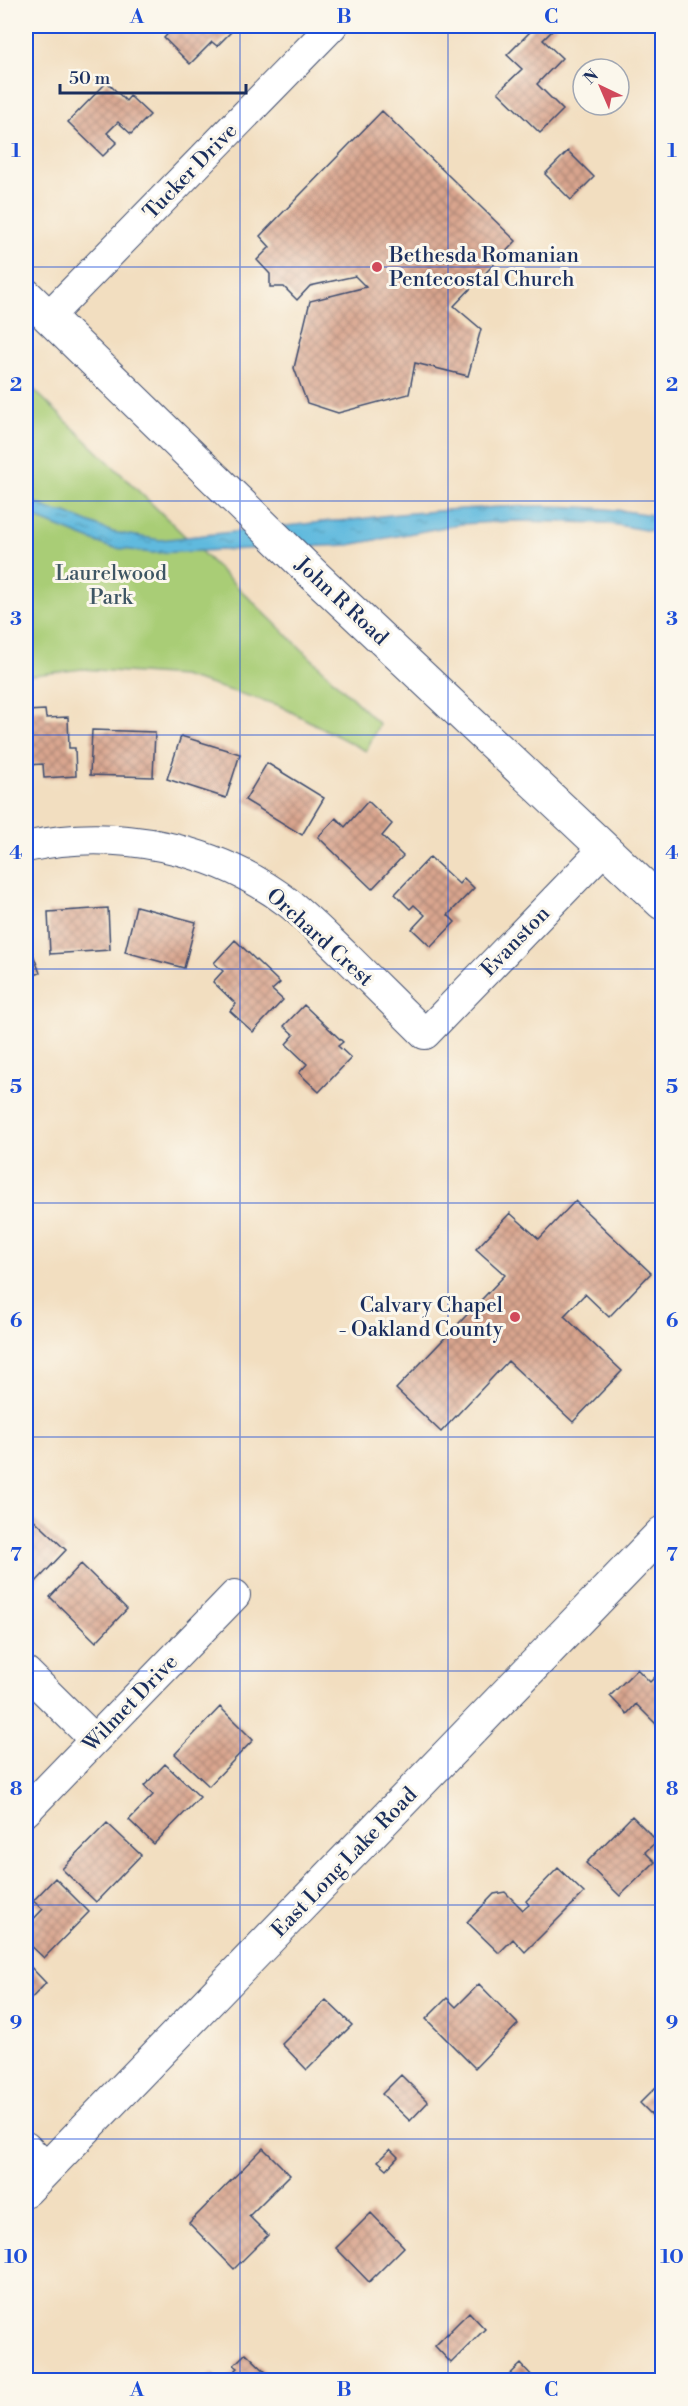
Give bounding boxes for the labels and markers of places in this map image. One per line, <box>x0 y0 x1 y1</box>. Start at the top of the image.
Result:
place label: Bethesda Romanian Pentecostal Church <box>388 243 579 293</box>
marker: Bethesda Romanian Pentecostal Church <box>370 260 384 274</box>
place label: Calvary Chapel - Oakland County <box>338 1293 504 1343</box>
marker: Calvary Chapel - Oakland County <box>508 1310 522 1324</box>

